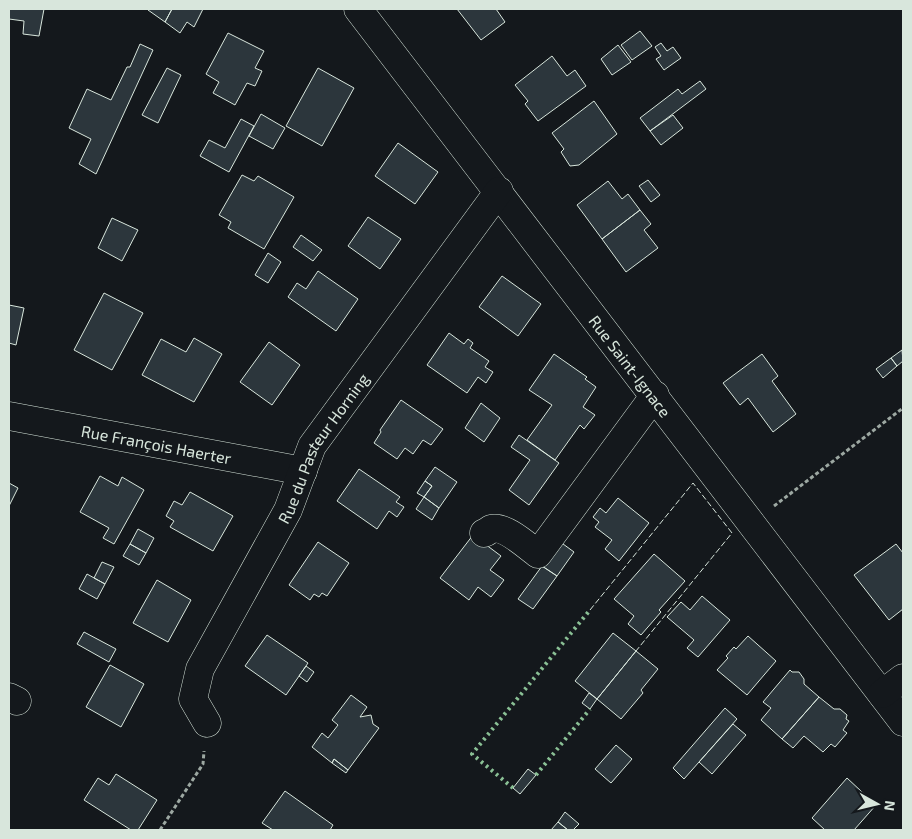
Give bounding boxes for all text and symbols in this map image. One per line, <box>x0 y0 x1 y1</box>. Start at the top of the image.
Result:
street label: Rue Saint-Ignace <box>586 311 676 420</box>
street label: Rue du Pasteur Horning <box>273 369 372 527</box>
street label: Rue François Haerter <box>80 420 234 467</box>
north arrow <box>852 779 902 829</box>
text: N <box>881 800 899 812</box>

